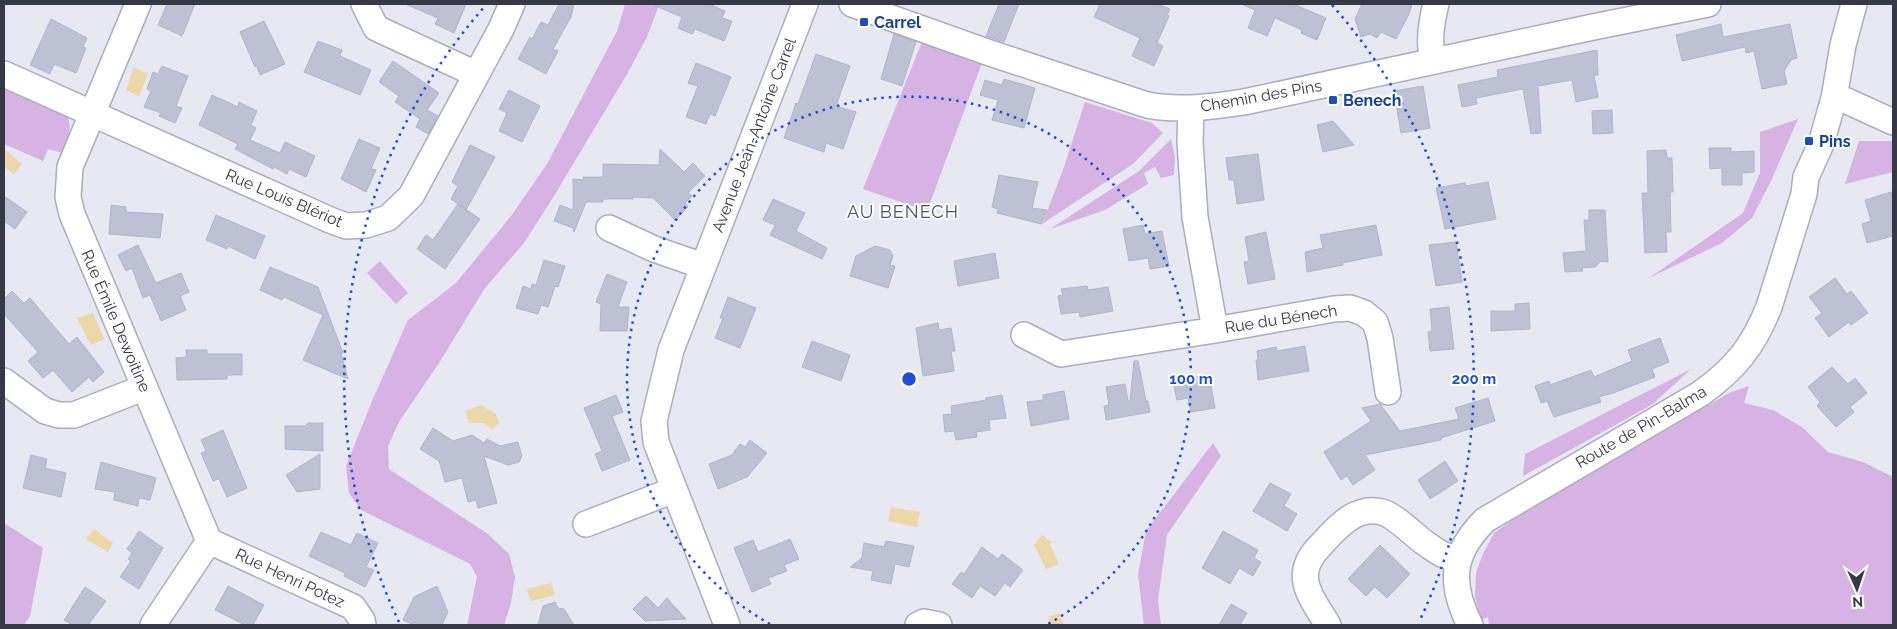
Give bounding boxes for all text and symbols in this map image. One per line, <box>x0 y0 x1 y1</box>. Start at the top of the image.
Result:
place label: Carrel <box>874 13 922 32</box>
marker: Carrel <box>858 16 870 28</box>
street label: Avenue Jean-Antoine Carrel <box>708 34 800 235</box>
street label: Chemin des Pins <box>1199 76 1323 116</box>
place label: Benech <box>1343 91 1401 110</box>
marker: Benech <box>1327 94 1339 106</box>
place label: Pins <box>1819 132 1851 151</box>
marker: Pins <box>1803 135 1815 147</box>
street label: Rue Louis Blériot <box>223 165 346 231</box>
district label: AU BENECH <box>847 201 959 222</box>
street label: Rue Émile Dewoitine <box>77 247 156 395</box>
street label: Rue du Bénech <box>1223 301 1339 337</box>
centre of rings <box>900 370 918 388</box>
text: 100 m <box>1169 370 1213 388</box>
text: 200 m <box>1452 370 1496 388</box>
street label: Route de Pin-Balma <box>1572 382 1710 472</box>
street label: Rue Henri Potez <box>232 544 348 612</box>
north arrow <box>1832 564 1882 614</box>
text: N <box>1852 594 1863 610</box>

